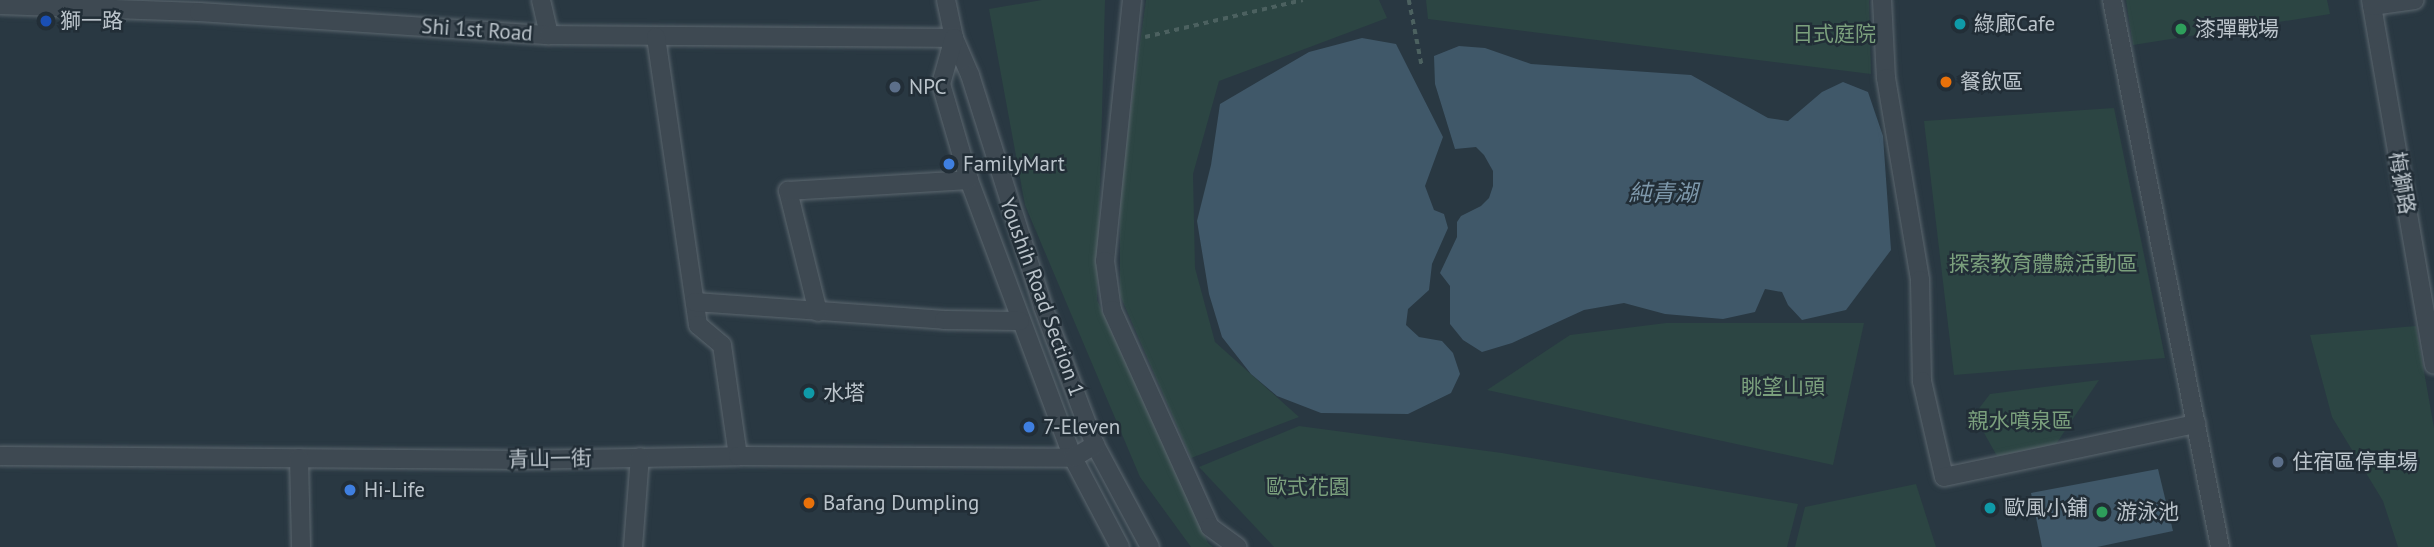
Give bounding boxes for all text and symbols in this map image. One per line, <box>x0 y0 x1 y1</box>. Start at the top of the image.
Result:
place label: 獅一路 <box>60 8 123 34</box>
place label: 綠廊Cafe <box>1974 11 2055 37</box>
marker: 獅一路 <box>38 13 54 29</box>
street label: Shi 1st Road <box>421 14 533 46</box>
marker: 綠廊Cafe <box>1952 16 1968 32</box>
place label: 漆彈戰場 <box>2195 16 2279 42</box>
park label: 日式庭院 <box>1792 21 1876 47</box>
marker: 漆彈戰場 <box>2173 21 2189 37</box>
place label: 餐飲區 <box>1960 69 2023 95</box>
place label: NPC <box>909 74 947 100</box>
marker: 餐飲區 <box>1938 74 1954 90</box>
marker: NPC <box>887 79 903 95</box>
street label: 梅獅路 <box>2384 150 2420 216</box>
place label: FamilyMart <box>963 151 1065 177</box>
marker: FamilyMart <box>941 156 957 172</box>
water label: 純青湖 <box>1629 179 1697 207</box>
street label: Youshih Road Section 1 <box>994 194 1090 400</box>
park label: 探索教育體驗活動區 <box>1949 251 2137 277</box>
park label: 眺望山頭 <box>1741 374 1825 400</box>
place label: 水塔 <box>823 380 865 406</box>
marker: 水塔 <box>801 385 817 401</box>
park label: 親水噴泉區 <box>1968 408 2072 434</box>
place label: 7-Eleven <box>1043 414 1120 440</box>
marker: 7-Eleven <box>1021 419 1037 435</box>
street label: 青山一街 <box>508 446 592 472</box>
place label: 住宿區停車場 <box>2292 449 2418 475</box>
marker: 住宿區停車場 <box>2270 454 2286 470</box>
park label: 歐式花園 <box>1266 474 1350 500</box>
place label: Hi-Life <box>364 477 425 503</box>
marker: Hi-Life <box>342 482 358 498</box>
place label: Bafang Dumpling <box>823 490 979 516</box>
marker: Bafang Dumpling <box>801 495 817 511</box>
place label: 歐風小舖 <box>2004 495 2088 521</box>
place label: 游泳池 <box>2116 499 2179 525</box>
marker: 歐風小舖 <box>1982 500 1998 516</box>
marker: 游泳池 <box>2094 504 2110 520</box>

